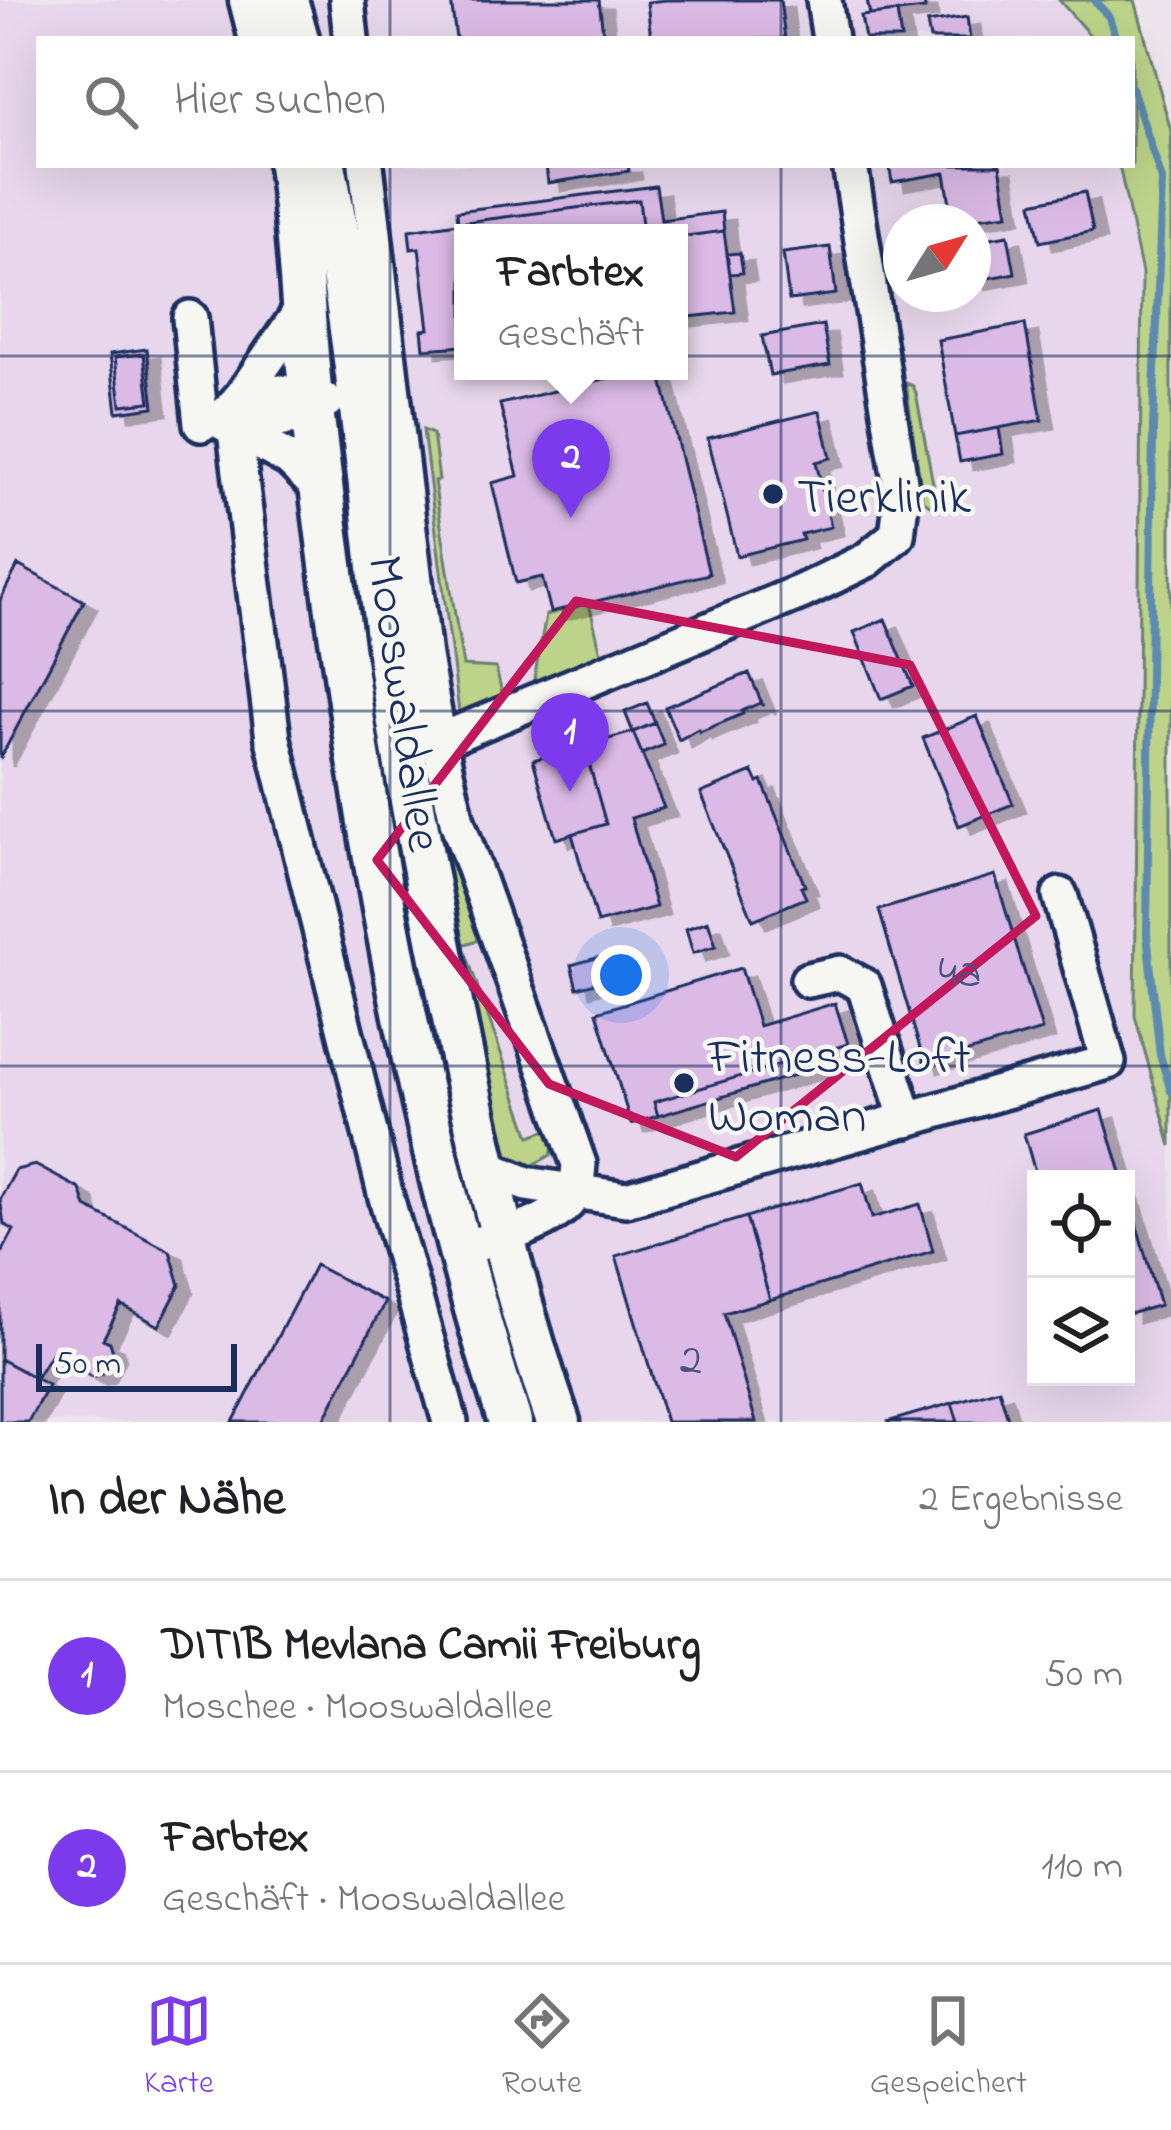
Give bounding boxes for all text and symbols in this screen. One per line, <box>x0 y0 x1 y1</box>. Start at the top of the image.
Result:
search box <box>36 36 1135 168</box>
icon: search <box>78 69 144 135</box>
text: Hier suchen <box>174 69 386 135</box>
north arrow <box>883 204 991 312</box>
popup <box>454 224 688 380</box>
text: Farbtex <box>498 241 644 307</box>
text: Geschäft <box>498 307 645 364</box>
pin: 2 <box>532 419 610 518</box>
place label: Tierklinik <box>797 462 971 537</box>
marker: Tierklinik <box>760 481 786 507</box>
street label: Mooswaldallee <box>344 551 459 857</box>
pin: 1 <box>531 693 609 792</box>
house number: 4a <box>939 942 981 1008</box>
your location <box>591 945 651 1005</box>
place label: Fitness-Loft Woman <box>706 1022 971 1156</box>
marker: Fitness-Loft Woman <box>671 1070 697 1096</box>
map controls <box>1027 1170 1135 1386</box>
button: locate <box>1027 1170 1135 1278</box>
button: layers <box>1027 1278 1135 1386</box>
house number: 2 <box>680 1329 702 1395</box>
scale bar <box>36 1338 237 1391</box>
text: 50 m <box>54 1341 121 1389</box>
text: In der Nähe <box>48 1463 285 1538</box>
text: 2 Ergebnisse <box>919 1472 1123 1529</box>
text: DITIB Mevlana Camii Freiburg <box>162 1614 701 1680</box>
text: 1 <box>81 1647 93 1704</box>
text: 50 m <box>1044 1647 1123 1704</box>
text: Moschee · Mooswaldallee <box>162 1680 553 1737</box>
text: Farbtex <box>162 1806 309 1872</box>
text: 2 <box>77 1839 97 1896</box>
text: 110 m <box>1041 1839 1123 1896</box>
text: Geschäft · Mooswaldallee <box>162 1872 565 1929</box>
tab: Karte <box>144 1988 214 2108</box>
tab: Route <box>502 1988 582 2108</box>
tab: Gespeichert <box>870 1988 1027 2108</box>

